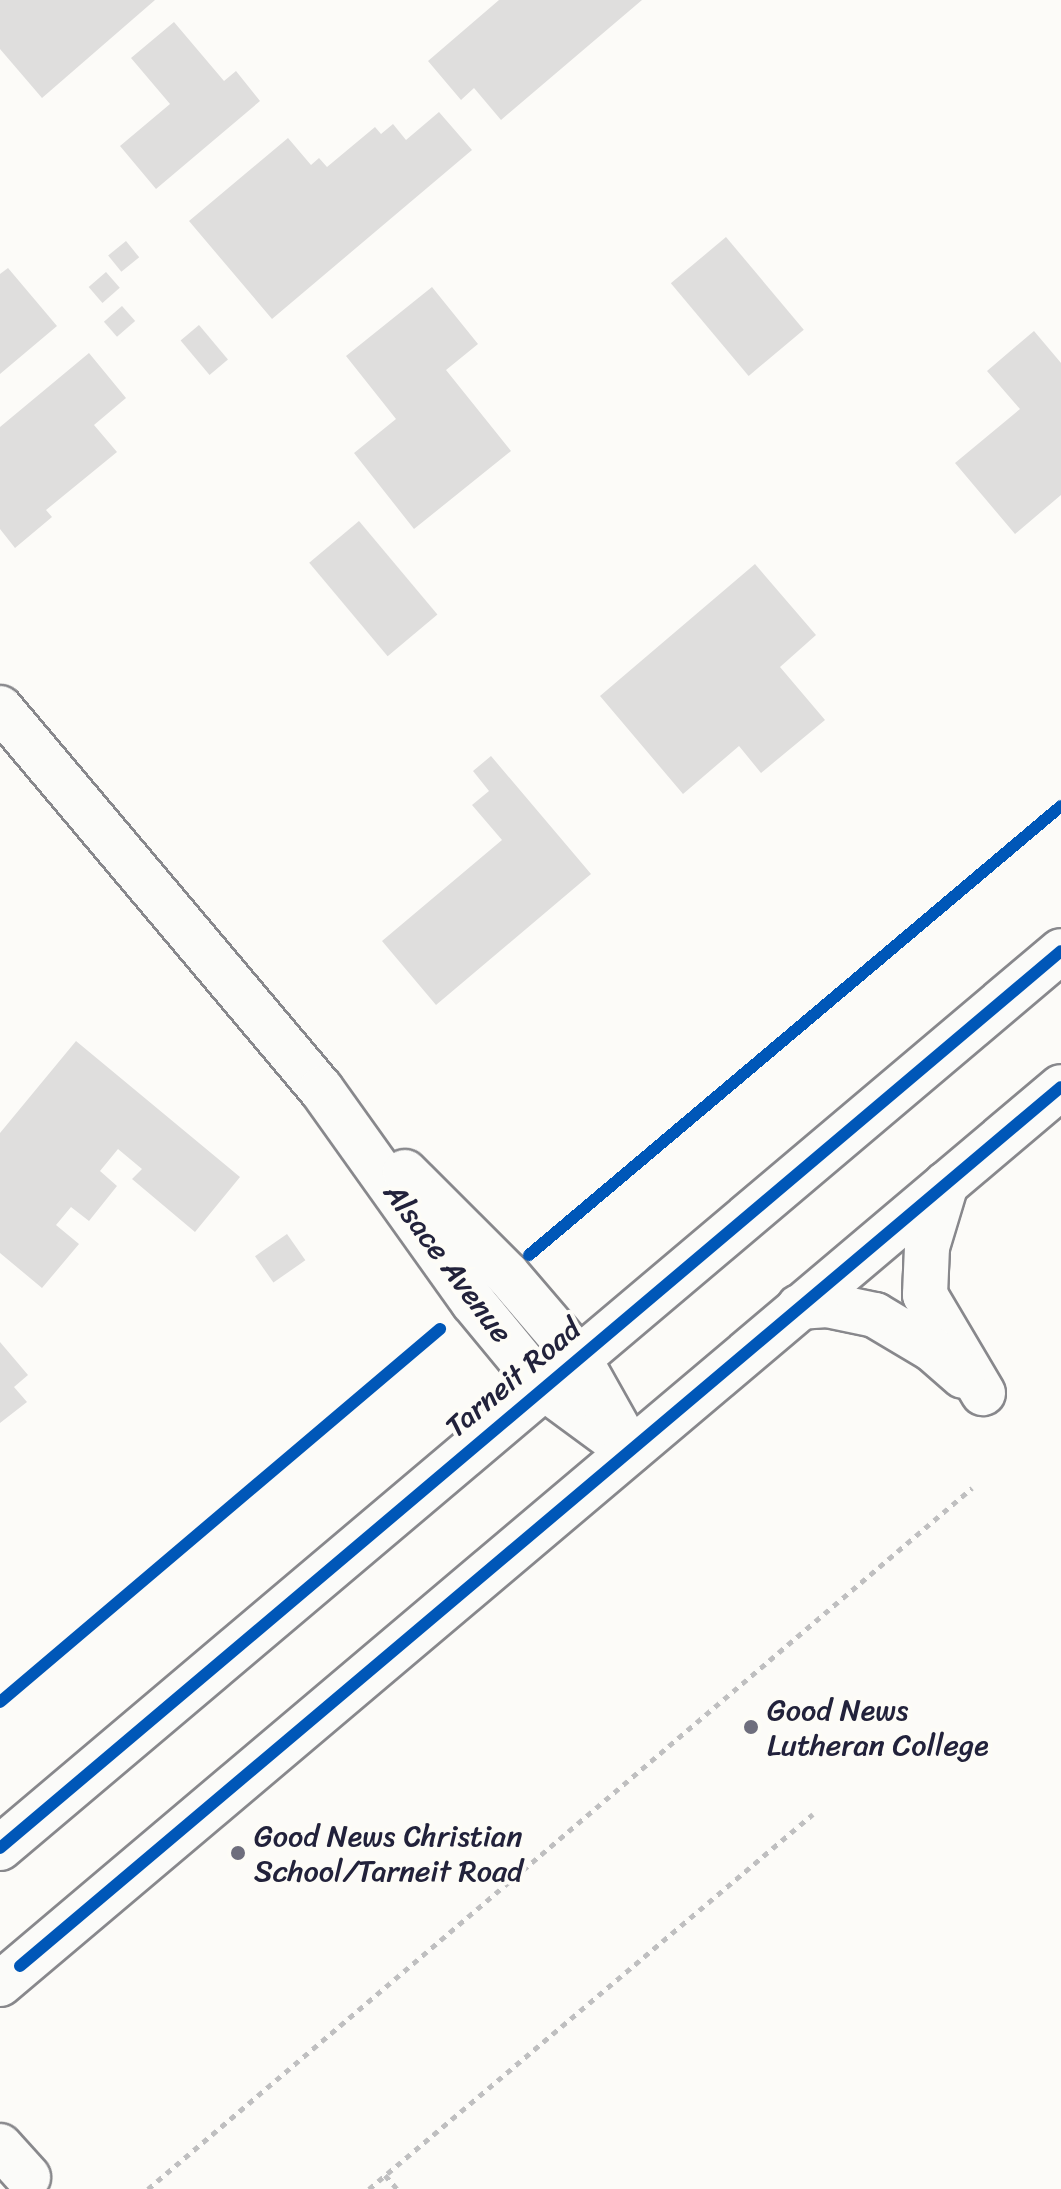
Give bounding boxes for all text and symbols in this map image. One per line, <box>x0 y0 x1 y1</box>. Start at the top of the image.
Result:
street label: Alsace Avenue <box>376 1176 520 1350</box>
street label: Tarneit Road <box>438 1311 588 1445</box>
place label: Good News Lutheran College <box>767 1692 989 1762</box>
marker: Good News Lutheran College <box>742 1718 760 1736</box>
place label: Good News Christian School/Tarneit Road <box>254 1818 525 1888</box>
marker: Good News Christian School/Tarneit Road <box>229 1844 247 1862</box>

